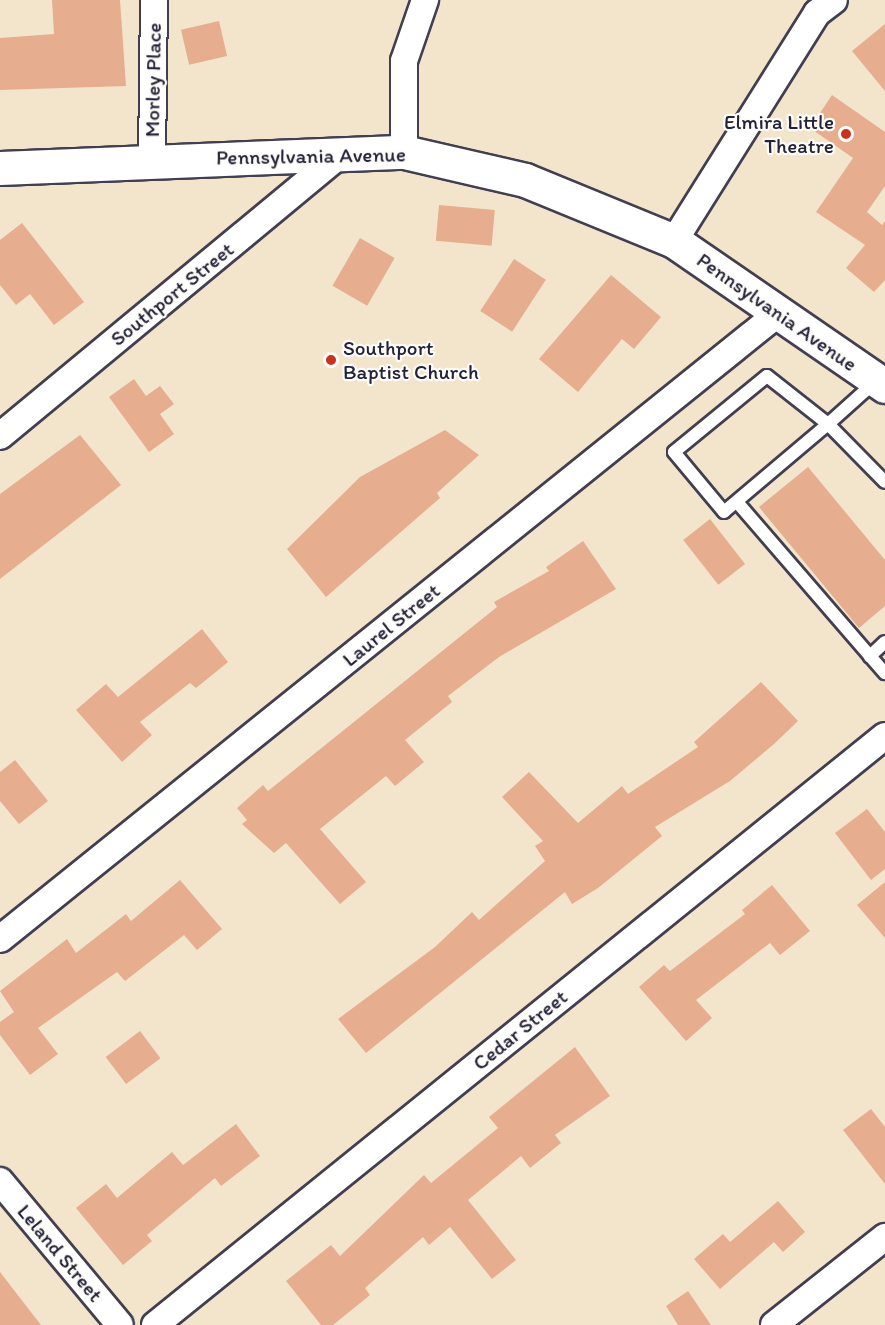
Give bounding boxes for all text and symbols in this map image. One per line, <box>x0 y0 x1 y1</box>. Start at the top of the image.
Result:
street label: Morley Place <box>139 23 167 137</box>
place label: Elmira Little Theatre <box>724 109 834 159</box>
marker: Elmira Little Theatre <box>839 127 853 141</box>
street label: Pennsylvania Avenue <box>216 142 406 170</box>
street label: Southport Street <box>105 237 239 351</box>
street label: Pennsylvania Avenue <box>692 248 862 376</box>
place label: Southport Baptist Church <box>343 335 479 385</box>
marker: Southport Baptist Church <box>324 353 338 367</box>
street label: Laurel Street <box>337 578 445 672</box>
street label: Cedar Street <box>468 984 572 1076</box>
street label: Leland Street <box>12 1199 108 1307</box>

